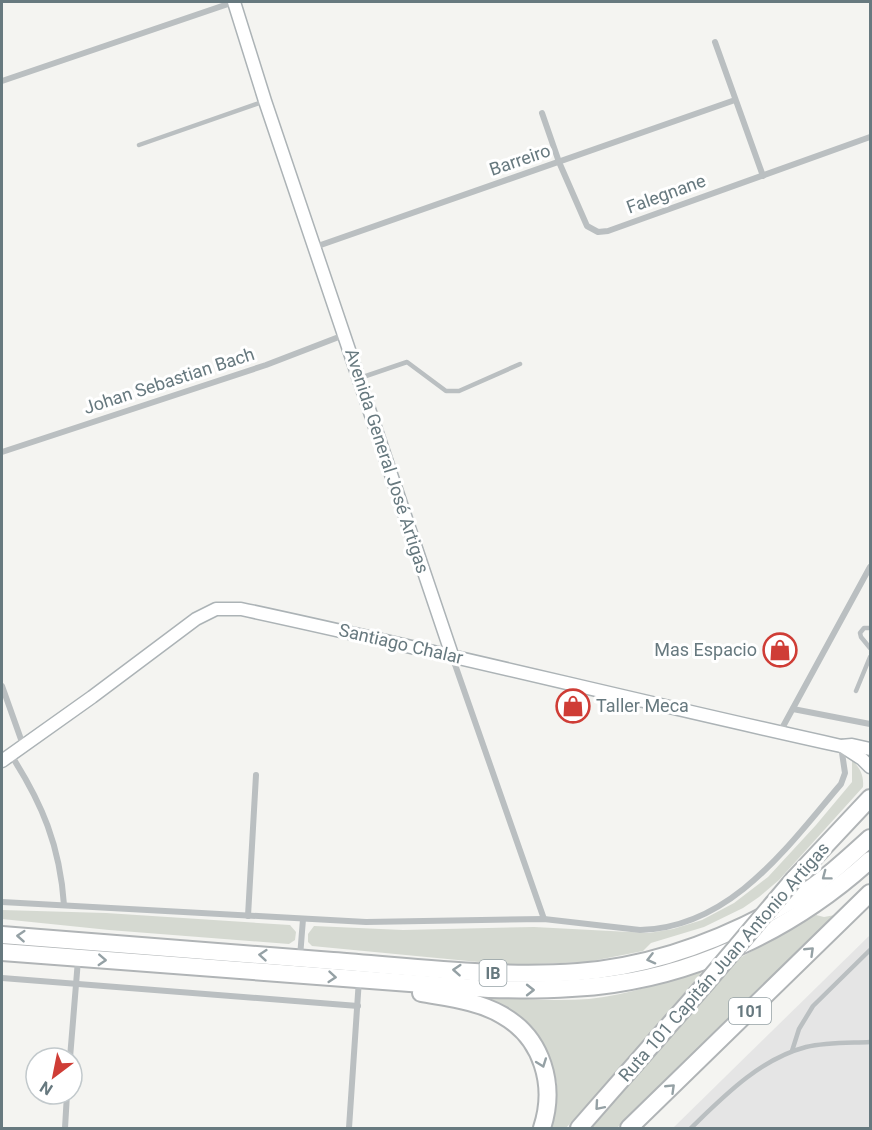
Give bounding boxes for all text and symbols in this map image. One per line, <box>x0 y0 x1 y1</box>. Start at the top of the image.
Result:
street label: Barreiro <box>487 139 553 180</box>
street label: Falegnane <box>623 170 708 218</box>
street label: Johan Sebastian Bach <box>81 343 257 418</box>
street label: Avenida General José Artigas <box>341 346 434 576</box>
street label: Santiago Chalar <box>337 619 465 668</box>
shop icon: Mas Espacio <box>762 632 798 668</box>
place label: Mas Espacio <box>654 639 757 660</box>
shop icon: Taller Meca <box>555 688 591 724</box>
place label: Taller Meca <box>596 695 689 716</box>
street label: Ruta 101 Capitán Juan Antonio Artigas <box>614 838 834 1086</box>
one-way arrow <box>821 869 832 880</box>
one-way arrow <box>17 930 26 943</box>
one-way arrow <box>803 948 814 959</box>
one-way arrow <box>258 949 267 962</box>
one-way arrow <box>646 952 656 965</box>
one-way arrow <box>97 953 106 966</box>
road number: IB <box>480 960 506 986</box>
one-way arrow <box>453 964 462 977</box>
one-way arrow <box>328 970 337 983</box>
one-way arrow <box>525 984 534 996</box>
road number: 101 <box>729 998 771 1024</box>
north arrow <box>24 1046 84 1106</box>
one-way arrow <box>534 1057 547 1067</box>
text: N <box>36 1077 56 1099</box>
one-way arrow <box>664 1084 675 1095</box>
one-way arrow <box>595 1099 606 1110</box>

